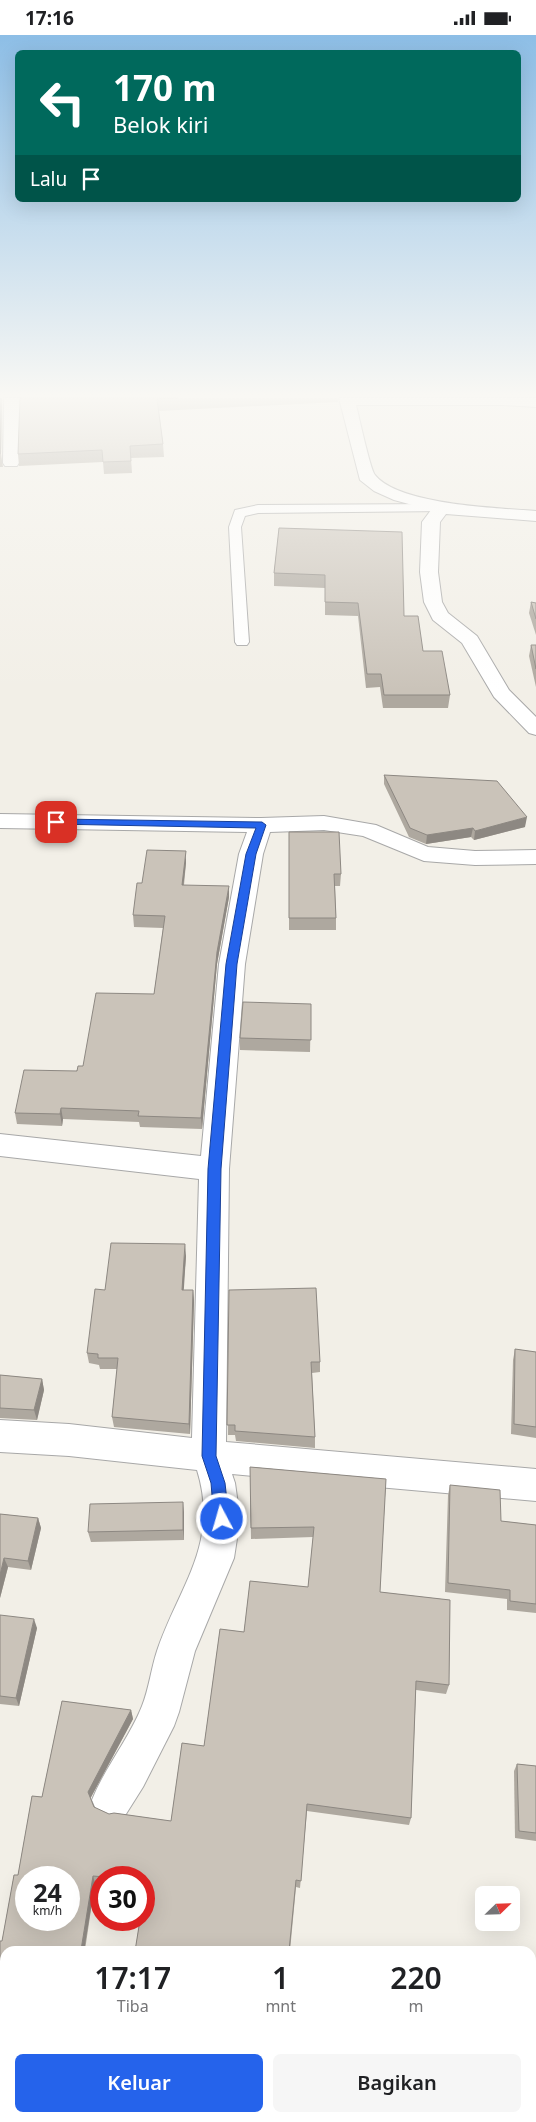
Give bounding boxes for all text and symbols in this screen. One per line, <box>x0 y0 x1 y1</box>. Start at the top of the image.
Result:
text: 17:16 <box>25 5 74 31</box>
text: 170 m <box>113 64 216 111</box>
icon: left <box>30 70 95 135</box>
text: Belok kiri <box>113 109 208 139</box>
icon: arrive <box>77 165 105 193</box>
text: Lalu <box>30 166 67 192</box>
pin <box>35 801 77 843</box>
icon: arrive <box>42 808 70 836</box>
position arrow <box>195 1492 247 1544</box>
speed limit sign: 30 <box>90 1866 155 1931</box>
text: 24 <box>33 1875 62 1909</box>
north arrow <box>475 1886 520 1931</box>
map controls <box>475 1886 520 1931</box>
text: km/h <box>33 1902 62 1919</box>
text: 17:17 <box>94 1957 171 1998</box>
text: 1 <box>272 1957 289 1998</box>
text: 220 <box>390 1957 442 1998</box>
text: Tiba <box>117 1995 149 2017</box>
text: mnt <box>265 1995 296 2017</box>
text: m <box>409 1995 423 2017</box>
button: Keluar <box>15 2054 263 2112</box>
button: Bagikan <box>273 2054 521 2112</box>

